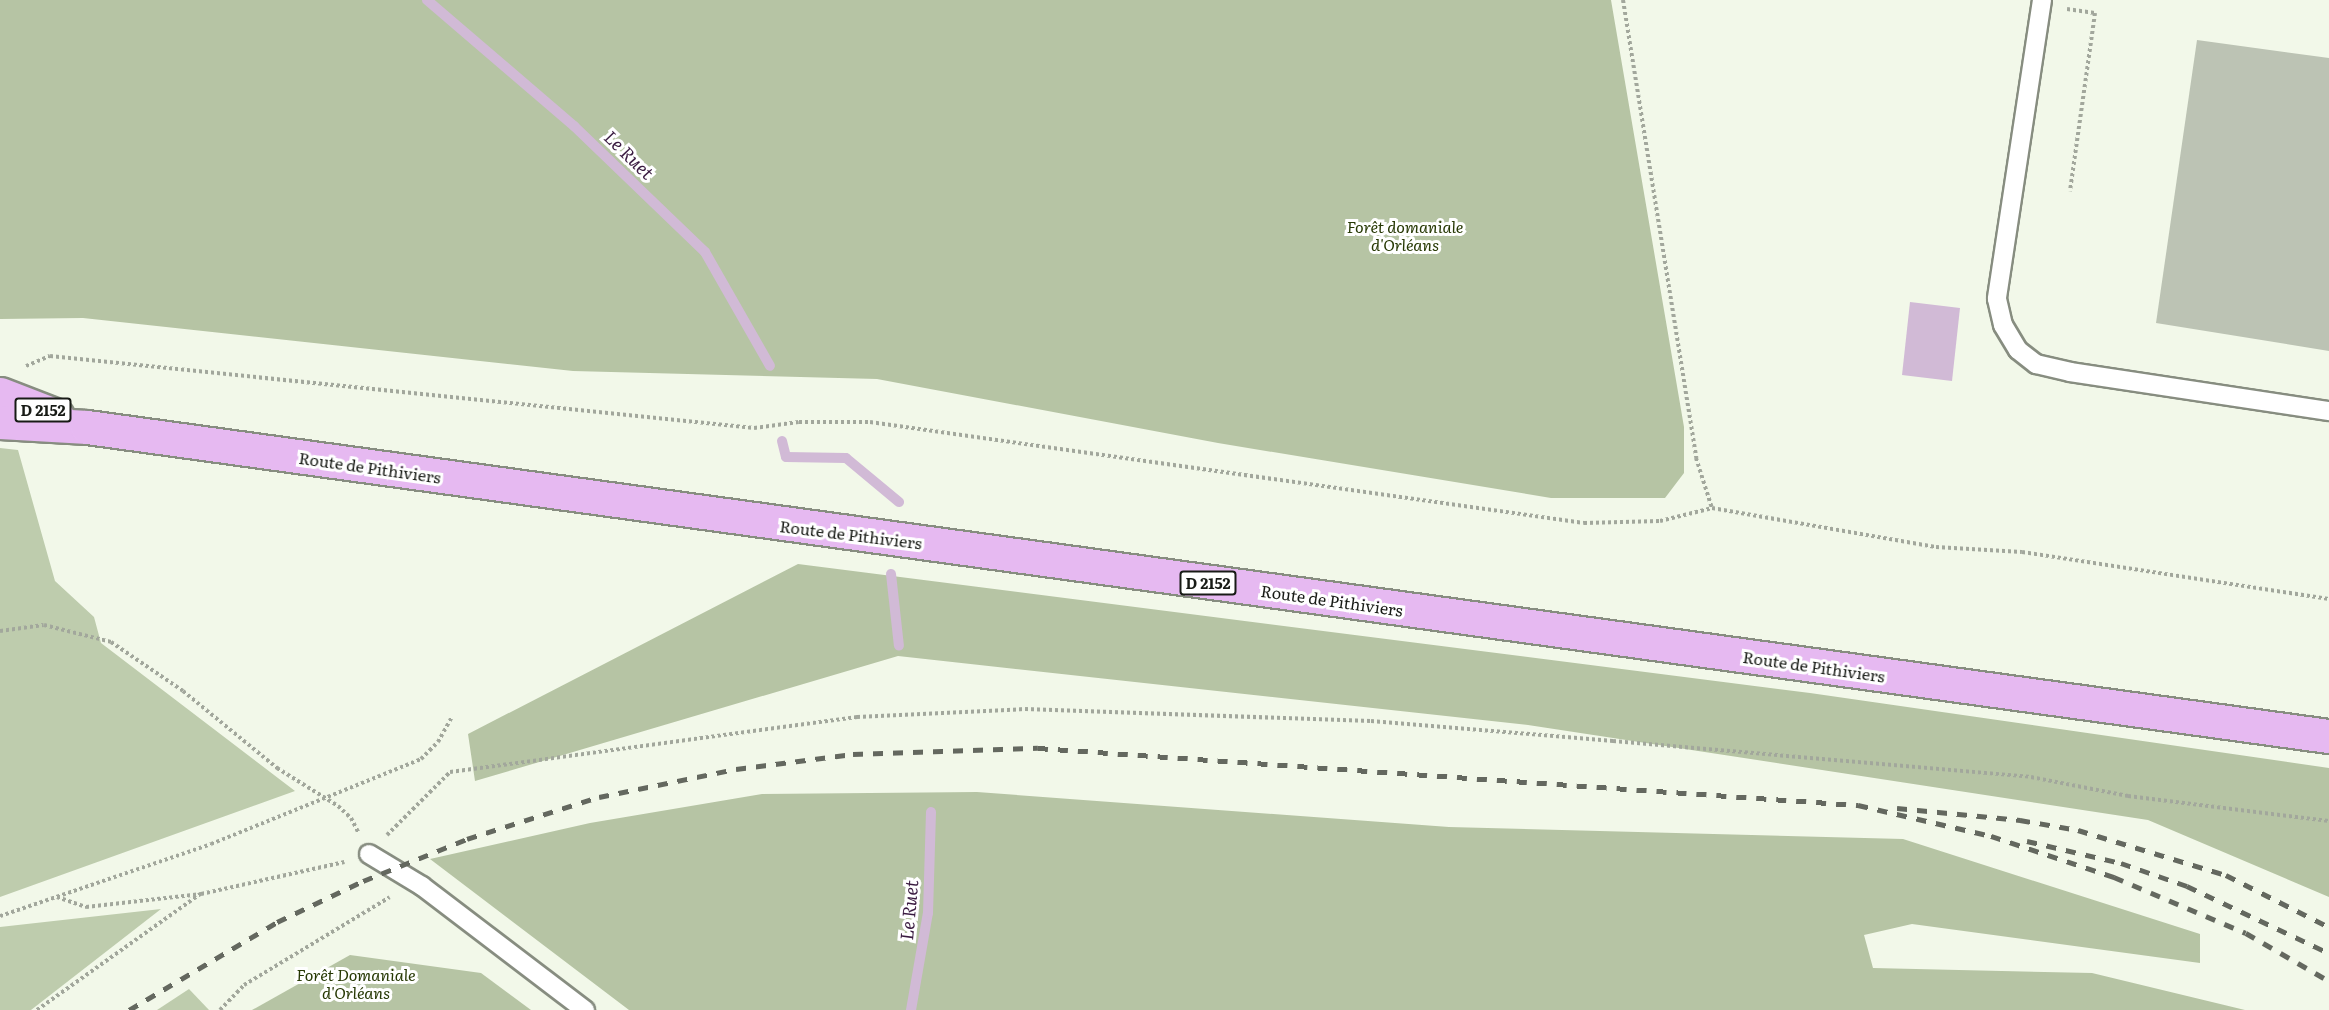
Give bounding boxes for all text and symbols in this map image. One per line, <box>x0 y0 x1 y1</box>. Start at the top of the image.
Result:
water label: Le Ruet <box>600 126 658 184</box>
park label: Forêt domaniale d'Orléans <box>1347 216 1463 254</box>
road number: D 2152 <box>15 398 72 422</box>
street label: Route de Pithiviers <box>298 448 442 486</box>
street label: Route de Pithiviers <box>779 516 923 552</box>
road number: D 2152 <box>1180 571 1236 595</box>
street label: Route de Pithiviers <box>1260 581 1404 619</box>
street label: Route de Pithiviers <box>1742 647 1886 685</box>
water label: Le Ruet <box>896 879 922 941</box>
park label: Forêt Domaniale d'Orléans <box>296 964 416 1002</box>

